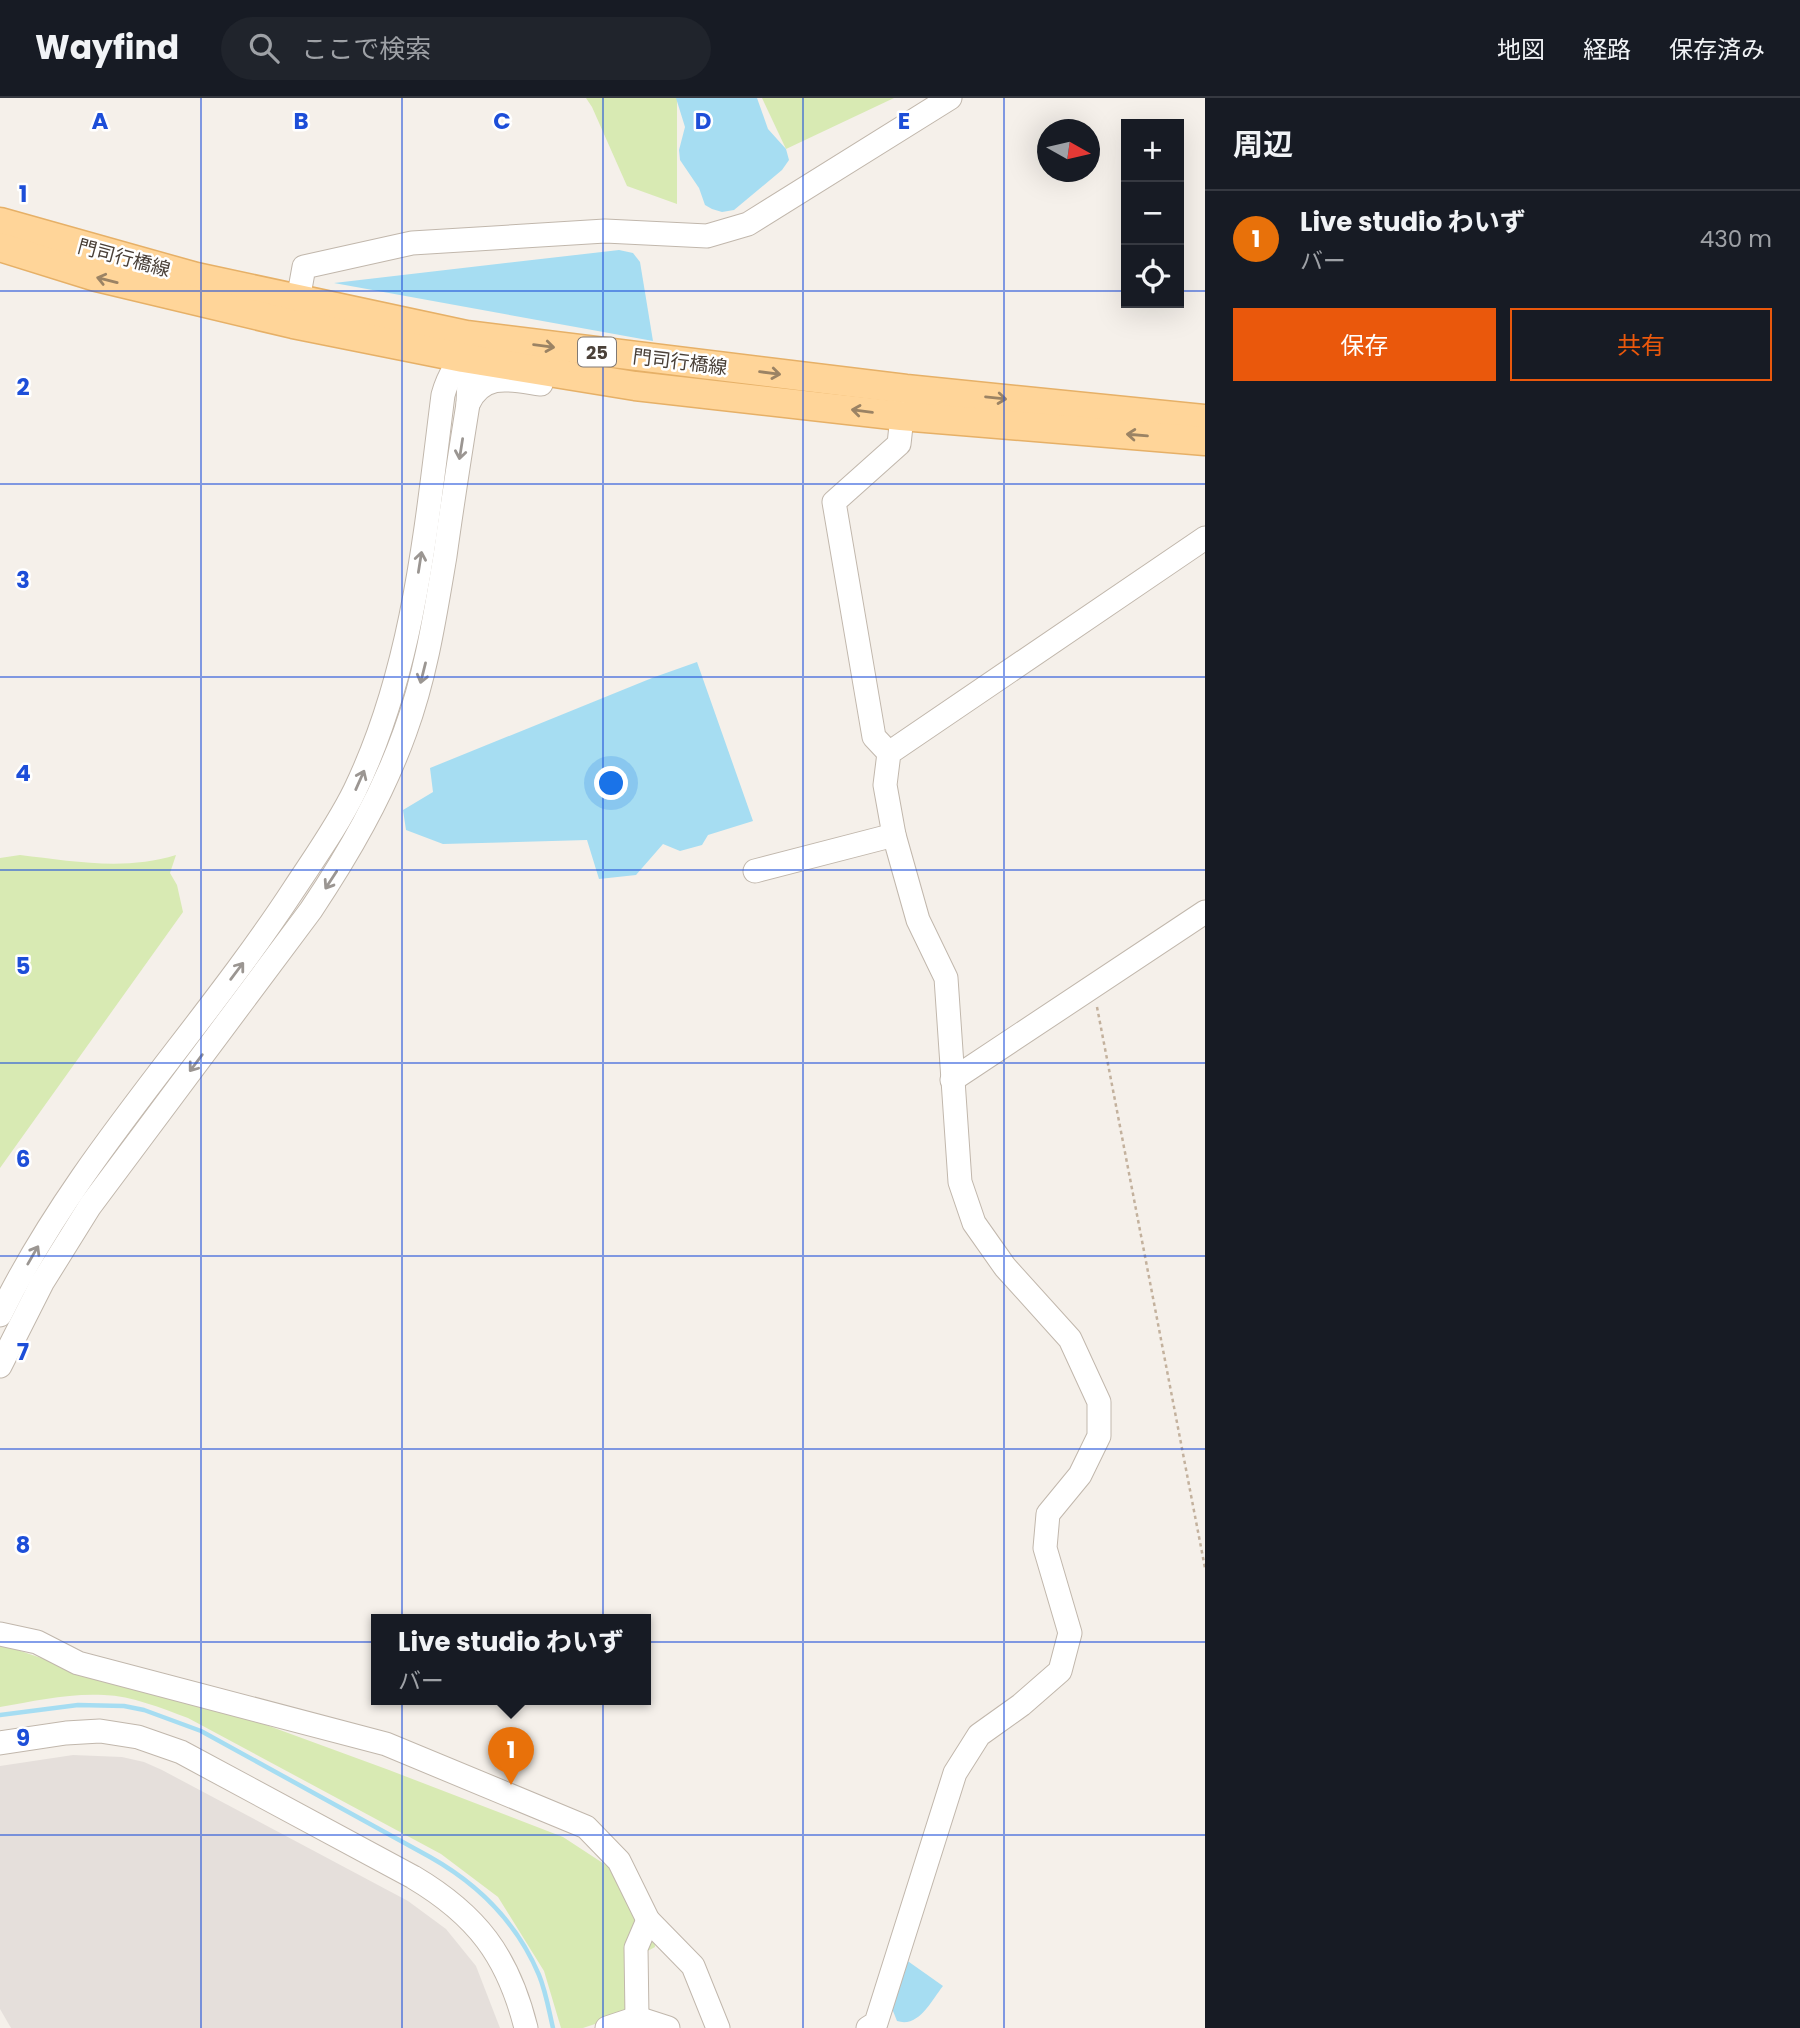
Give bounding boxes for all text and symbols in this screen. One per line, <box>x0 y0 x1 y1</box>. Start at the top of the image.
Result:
search box <box>221 17 711 80</box>
text: Wayfind <box>35 24 179 71</box>
icon: search <box>245 29 283 67</box>
text: ここで検索 <box>301 31 431 67</box>
text: 地図 <box>1497 33 1545 66</box>
text: 経路 <box>1583 33 1631 66</box>
text: 保存済み <box>1669 33 1765 66</box>
text: A <box>92 105 109 137</box>
text: B <box>293 105 309 137</box>
text: C <box>493 105 511 137</box>
text: D <box>695 105 711 137</box>
text: E <box>898 105 910 137</box>
north arrow <box>1037 119 1100 182</box>
map controls <box>1121 119 1184 308</box>
button: + <box>1121 119 1184 182</box>
text: 周辺 <box>1233 123 1293 166</box>
text: 1 <box>19 178 27 210</box>
button: − <box>1121 182 1184 245</box>
text: Live studio わいず <box>1300 204 1526 240</box>
text: 1 <box>1252 223 1260 255</box>
text: 430 m <box>1700 223 1772 255</box>
street label: 門司行橋線 <box>75 233 173 283</box>
button: locate <box>1121 245 1184 308</box>
text: バー <box>1300 245 1346 277</box>
one-way arrow <box>96 273 119 286</box>
button: 保存 <box>1233 308 1496 381</box>
button: 共有 <box>1510 308 1772 381</box>
road number: 25 <box>578 338 616 366</box>
one-way arrow <box>532 339 555 352</box>
street label: 門司行橋線 <box>631 343 729 381</box>
one-way arrow <box>758 367 780 380</box>
text: 2 <box>16 371 30 403</box>
one-way arrow <box>984 392 1007 405</box>
one-way arrow <box>851 405 873 418</box>
one-way arrow <box>1126 428 1149 441</box>
one-way arrow <box>454 437 467 460</box>
one-way arrow <box>413 551 426 574</box>
text: 3 <box>16 564 30 596</box>
one-way arrow <box>416 661 429 684</box>
text: 4 <box>15 757 31 789</box>
your location <box>594 766 628 800</box>
one-way arrow <box>354 770 367 791</box>
one-way arrow <box>324 870 338 889</box>
text: 5 <box>16 950 30 982</box>
one-way arrow <box>229 962 244 981</box>
one-way arrow <box>188 1053 203 1071</box>
text: 6 <box>16 1143 30 1175</box>
one-way arrow <box>26 1246 40 1266</box>
text: 7 <box>17 1336 29 1368</box>
text: 8 <box>16 1529 30 1561</box>
popup <box>371 1614 651 1705</box>
text: Live studio わいず <box>398 1624 624 1660</box>
text: バー <box>398 1665 444 1697</box>
text: 9 <box>16 1722 30 1754</box>
pin: 1 <box>488 1727 534 1785</box>

